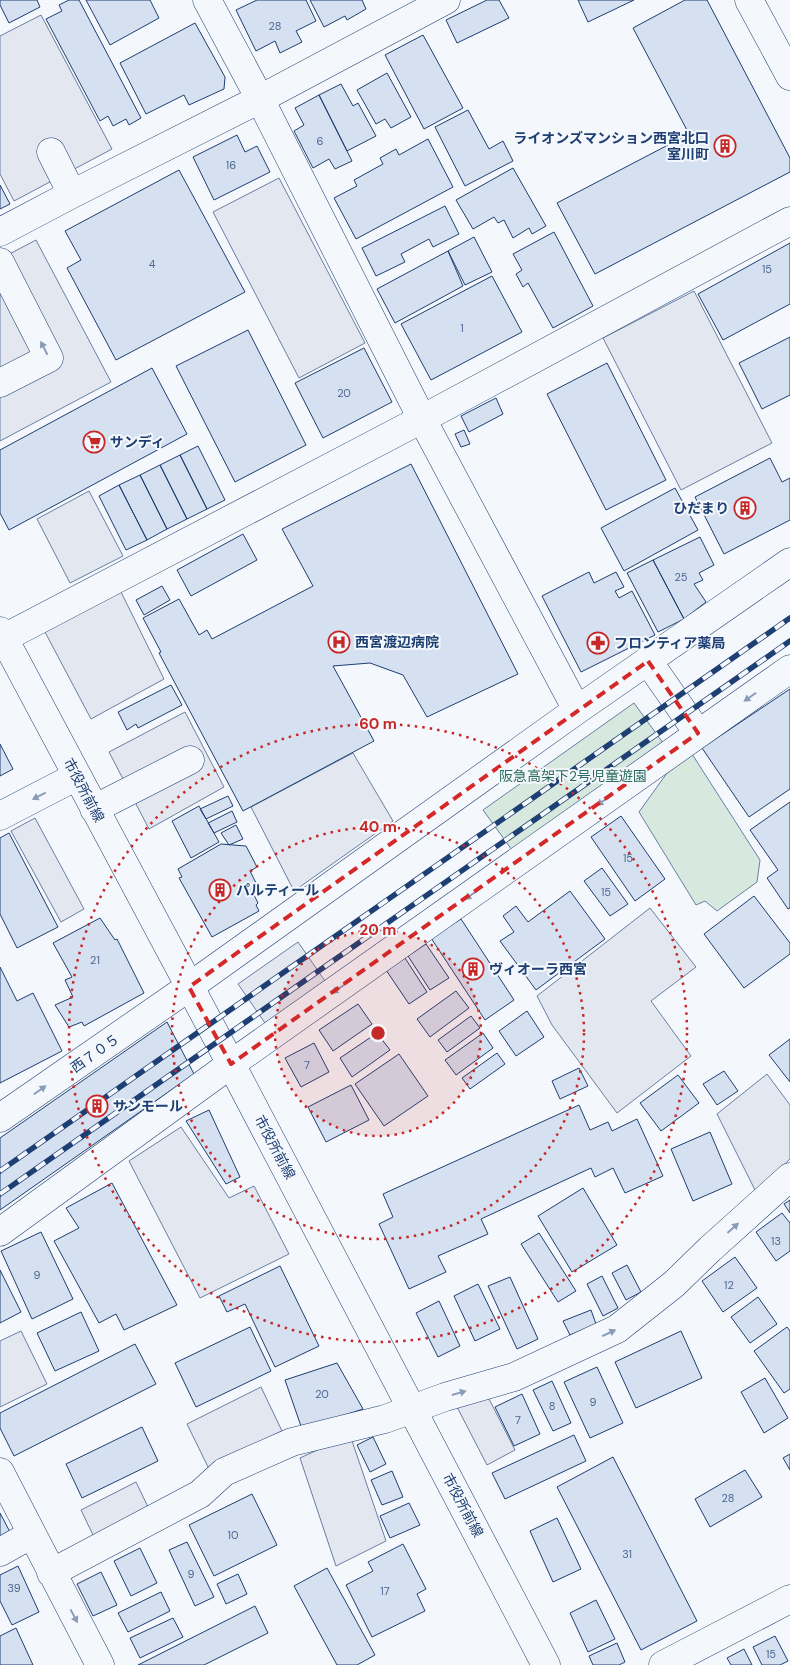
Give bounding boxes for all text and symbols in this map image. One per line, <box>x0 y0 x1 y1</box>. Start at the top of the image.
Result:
house number: 28 <box>269 19 281 33</box>
place label: ライオンズマンション西宮北口 室川町 <box>513 129 709 163</box>
house number: 6 <box>317 134 324 148</box>
building icon: ライオンズマンション西宮北口 室川町 <box>713 134 737 158</box>
house number: 16 <box>226 158 236 172</box>
house number: 4 <box>149 257 156 271</box>
house number: 15 <box>762 262 772 276</box>
house number: 1 <box>460 321 464 335</box>
one-way arrow <box>40 341 48 355</box>
house number: 20 <box>337 386 351 400</box>
supermarket icon: サンディ <box>82 430 106 454</box>
place label: サンディ <box>110 433 165 451</box>
building icon: ひだまり <box>733 496 757 520</box>
place label: ひだまり <box>673 499 729 517</box>
house number: 25 <box>674 570 688 584</box>
hospital icon: 西宮渡辺病院 <box>327 630 351 654</box>
pharmacy icon: フロンティア薬局 <box>586 631 610 655</box>
place label: 西宮渡辺病院 <box>355 633 439 651</box>
place label: フロンティア薬局 <box>614 634 725 652</box>
one-way arrow <box>743 692 757 702</box>
text: 60 m <box>359 714 397 734</box>
street label: 市役所前線 <box>60 755 108 825</box>
park label: 阪急高架下2号児童遊園 <box>499 767 647 785</box>
one-way arrow <box>31 792 46 800</box>
one-way arrow <box>597 795 610 806</box>
text: 40 m <box>359 817 397 837</box>
house number: 15 <box>623 851 633 865</box>
building icon: パルティール <box>208 878 232 902</box>
place label: パルティール <box>236 881 319 899</box>
house number: 15 <box>601 885 611 899</box>
one-way arrow <box>464 890 478 900</box>
text: 20 m <box>360 920 396 940</box>
house number: 21 <box>90 953 100 967</box>
building icon: ヴィオーラ西宮 <box>461 957 485 981</box>
place label: ヴィオーラ西宮 <box>489 960 587 978</box>
one-way arrow <box>331 984 345 994</box>
centre of rings <box>369 1024 387 1042</box>
street label: 西７０５ <box>67 1030 123 1076</box>
house number: 7 <box>304 1058 310 1072</box>
one-way arrow <box>33 1085 47 1095</box>
building icon: サンモール <box>85 1094 109 1118</box>
place label: サンモール <box>113 1097 183 1115</box>
street label: 市役所前線 <box>251 1112 299 1182</box>
one-way arrow <box>727 1222 739 1234</box>
house number: 13 <box>771 1234 781 1248</box>
house number: 9 <box>34 1268 41 1282</box>
house number: 12 <box>724 1278 734 1292</box>
one-way arrow <box>602 1328 616 1336</box>
house number: 20 <box>315 1387 329 1401</box>
one-way arrow <box>452 1389 467 1397</box>
house number: 9 <box>590 1395 597 1409</box>
house number: 8 <box>549 1399 555 1413</box>
house number: 7 <box>515 1413 521 1427</box>
street label: 市役所前線 <box>439 1470 487 1540</box>
house number: 28 <box>722 1491 734 1505</box>
house number: 10 <box>228 1528 238 1542</box>
house number: 31 <box>622 1547 632 1561</box>
house number: 9 <box>188 1567 195 1581</box>
house number: 39 <box>7 1581 21 1595</box>
house number: 17 <box>380 1584 390 1598</box>
one-way arrow <box>70 1609 78 1623</box>
house number: 15 <box>766 1647 776 1661</box>

